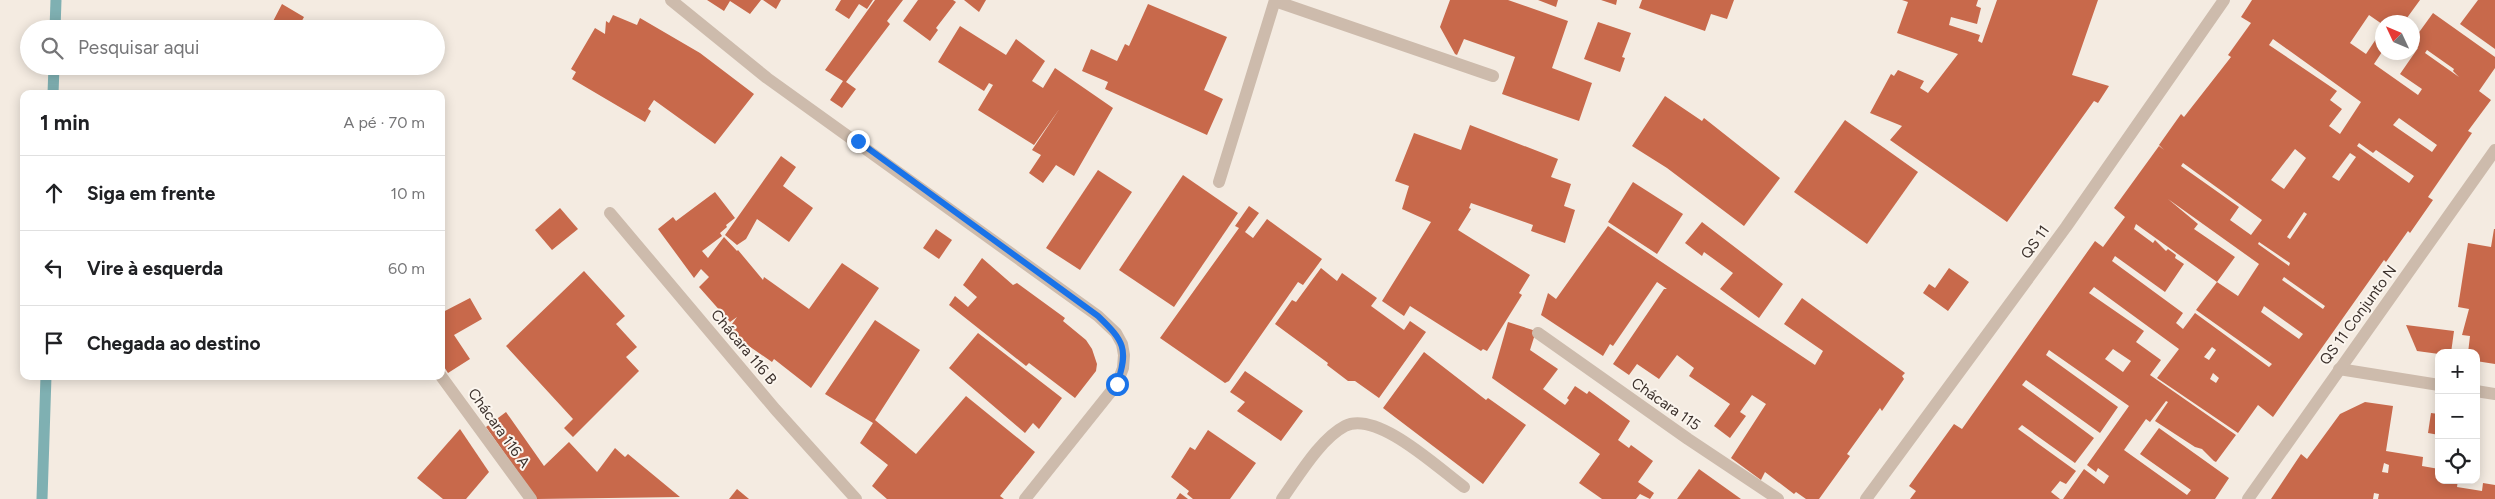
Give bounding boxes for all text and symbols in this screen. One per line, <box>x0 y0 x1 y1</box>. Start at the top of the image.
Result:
north arrow <box>2375 15 2420 60</box>
search box <box>20 20 445 75</box>
icon: search <box>38 34 66 62</box>
text: Pesquisar aqui <box>78 36 199 59</box>
text: 1 min <box>40 110 90 135</box>
text: A pé · 70 m <box>344 113 425 132</box>
route end <box>847 130 870 153</box>
icon: ahead <box>40 179 68 207</box>
text: Siga em frente <box>87 182 215 205</box>
text: 10 m <box>391 184 425 203</box>
street label: QS 11 <box>2017 222 2053 262</box>
icon: left <box>40 254 68 282</box>
text: Vire à esquerda <box>87 257 223 280</box>
text: 60 m <box>388 259 425 278</box>
street label: QS 11 Conjunto N <box>2316 262 2400 368</box>
street label: Chácara 116 B <box>707 306 781 388</box>
icon: arrive <box>40 329 68 357</box>
text: Chegada ao destino <box>87 332 260 355</box>
map controls <box>2435 349 2480 484</box>
button: + <box>2435 349 2480 394</box>
route start <box>1106 373 1129 396</box>
street label: Chácara 115 <box>1628 374 1704 434</box>
street label: Chácara 116 A <box>464 385 534 471</box>
button: − <box>2435 394 2480 439</box>
button: locate <box>2435 439 2480 484</box>

